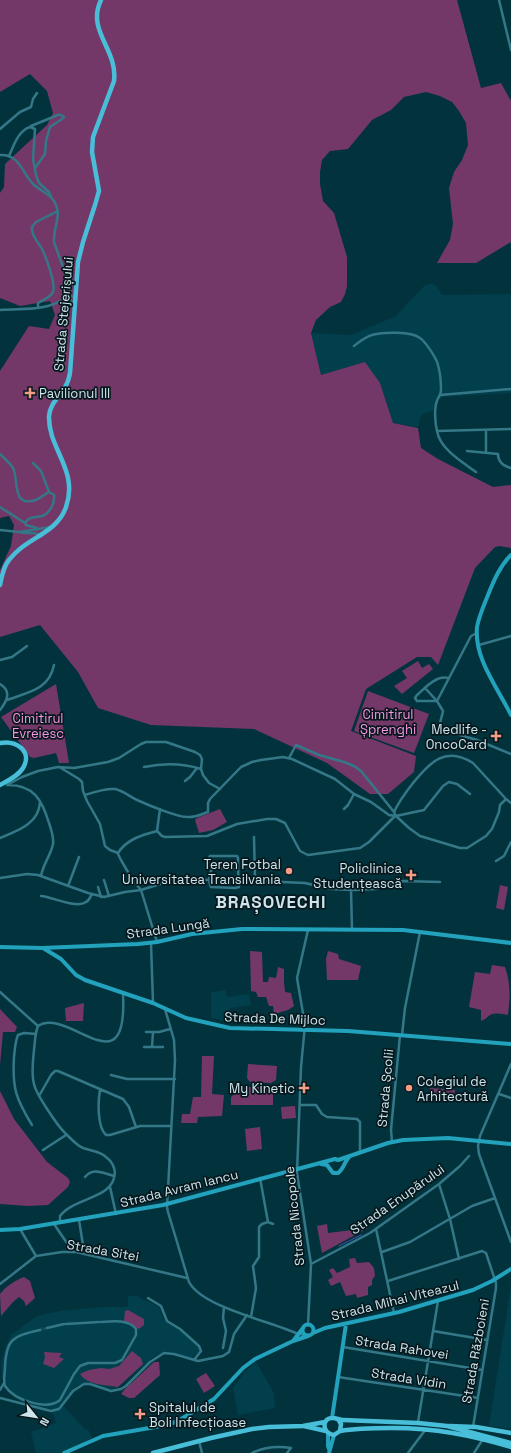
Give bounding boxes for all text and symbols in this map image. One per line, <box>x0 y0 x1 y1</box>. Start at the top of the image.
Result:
street label: Strada Stejerișului <box>50 256 77 372</box>
place label: Pavilionul III <box>39 385 110 402</box>
marker: Pavilionul III <box>24 387 36 399</box>
park label: Cimitirul Șprenghi <box>360 706 416 738</box>
park label: Cimitirul Evreiesc <box>12 710 64 742</box>
place label: Medlife - OncoCard <box>426 721 487 753</box>
marker: Medlife - OncoCard <box>490 730 502 742</box>
place label: Teren Fotbal Universitatea Transilvania <box>122 856 282 888</box>
place label: Policlinica Studențească <box>313 860 403 892</box>
marker: Teren Fotbal Universitatea Transilvania <box>284 866 294 876</box>
marker: Policlinica Studențească <box>405 869 417 881</box>
district label: BRAȘOVECHI <box>216 891 326 915</box>
street label: Strada Lungă <box>125 914 211 943</box>
street label: Strada De Mijloc <box>224 1008 326 1029</box>
street label: Strada Școlii <box>374 1048 397 1128</box>
place label: Colegiul de Arhitectură <box>417 1073 489 1105</box>
place label: My Kinetic <box>229 1080 295 1097</box>
marker: My Kinetic <box>298 1082 310 1094</box>
marker: Colegiul de Arhitectură <box>404 1083 414 1093</box>
street label: Strada Enupărului <box>347 1161 448 1238</box>
street label: Strada Nicopole <box>281 1165 308 1267</box>
street label: Strada Avram Iancu <box>118 1166 240 1211</box>
street label: Strada Sitei <box>66 1236 140 1265</box>
street label: Strada Mihai Viteazul <box>329 1276 461 1325</box>
street label: Strada Războieni <box>458 1297 493 1405</box>
street label: Strada Rahovei <box>354 1332 450 1363</box>
street label: Strada Vidin <box>370 1364 448 1393</box>
north arrow <box>16 1397 56 1437</box>
place label: Spitalul de Boli Infecțioase <box>149 1399 246 1431</box>
marker: Spitalul de Boli Infecțioase <box>134 1408 146 1420</box>
text: N <box>37 1415 53 1429</box>

